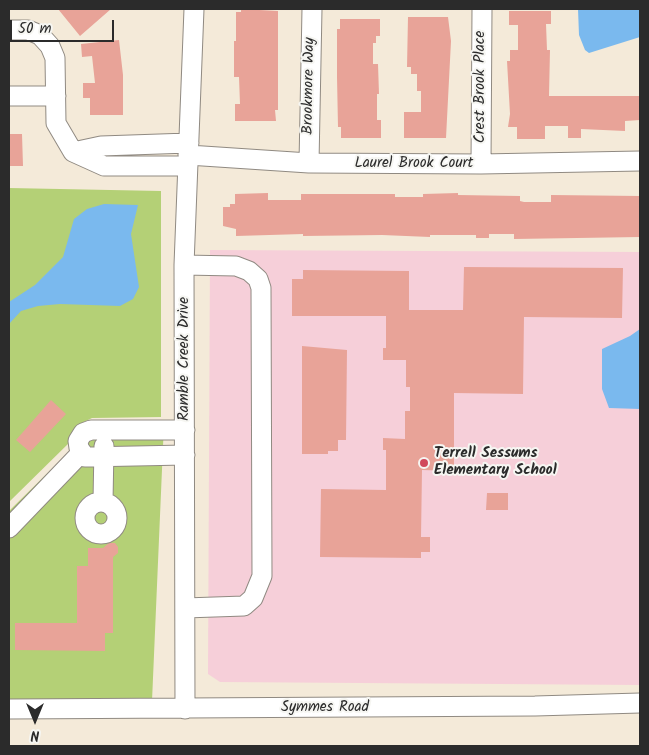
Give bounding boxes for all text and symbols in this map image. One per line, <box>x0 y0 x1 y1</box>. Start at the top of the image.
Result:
scale bar <box>12 10 116 42</box>
text: 50 m <box>18 17 52 41</box>
street label: Crest Brook Place <box>472 31 490 143</box>
street label: Brookmore Way <box>300 37 320 135</box>
street label: Laurel Brook Court <box>355 155 473 173</box>
street label: Ramble Creek Drive <box>176 297 194 421</box>
place label: Terrell Sessums Elementary School <box>434 445 557 480</box>
marker: Terrell Sessums Elementary School <box>418 457 430 469</box>
north arrow <box>10 695 60 745</box>
street label: Symmes Road <box>281 699 369 717</box>
text: N <box>31 724 39 746</box>

